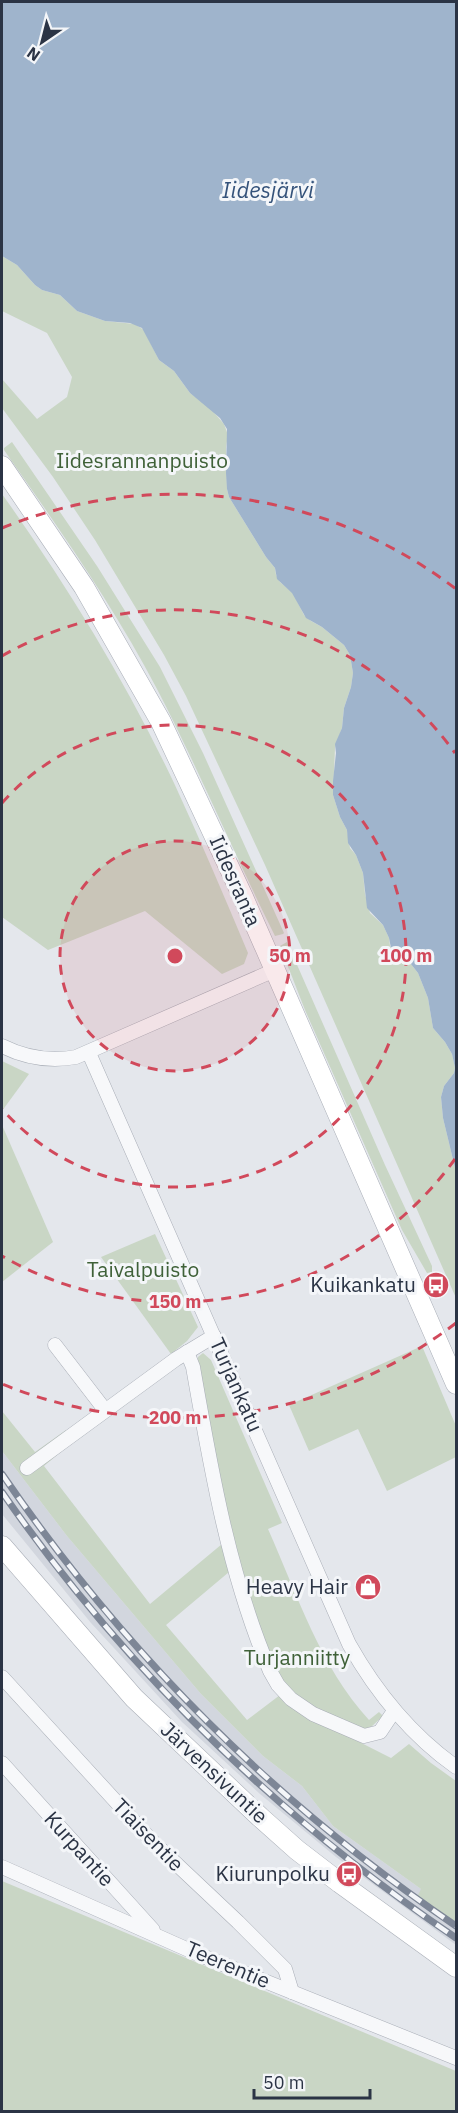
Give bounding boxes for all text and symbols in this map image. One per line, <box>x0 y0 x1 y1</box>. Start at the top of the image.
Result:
north arrow <box>12 12 72 72</box>
text: N <box>23 43 44 66</box>
water label: Iidesjärvi <box>222 175 314 204</box>
park label: Iidesrannanpuisto <box>56 446 228 474</box>
street label: Iidesranta <box>203 831 268 931</box>
text: 50 m <box>269 944 311 967</box>
text: 100 m <box>380 944 432 967</box>
centre of rings <box>165 946 185 966</box>
park label: Taivalpuisto <box>87 1255 199 1283</box>
place label: Kuikankatu <box>310 1270 416 1298</box>
bus stop icon: Kuikankatu <box>421 1270 451 1300</box>
text: 150 m <box>149 1290 201 1313</box>
street label: Turjankatu <box>204 1333 270 1436</box>
text: 200 m <box>149 1406 201 1429</box>
place label: Heavy Hair <box>246 1572 348 1600</box>
shop icon: Heavy Hair <box>353 1572 383 1602</box>
park label: Turjanniitty <box>244 1643 351 1671</box>
street label: Järvensivuntie <box>155 1715 274 1829</box>
street label: Tiaisentie <box>107 1792 191 1877</box>
street label: Kurpantie <box>38 1805 121 1892</box>
place label: Kiurunpolku <box>216 1859 330 1887</box>
bus stop icon: Kiurunpolku <box>334 1859 364 1889</box>
street label: Teerentie <box>182 1934 275 1994</box>
scale bar <box>254 2062 370 2100</box>
text: 50 m <box>263 2071 305 2094</box>

